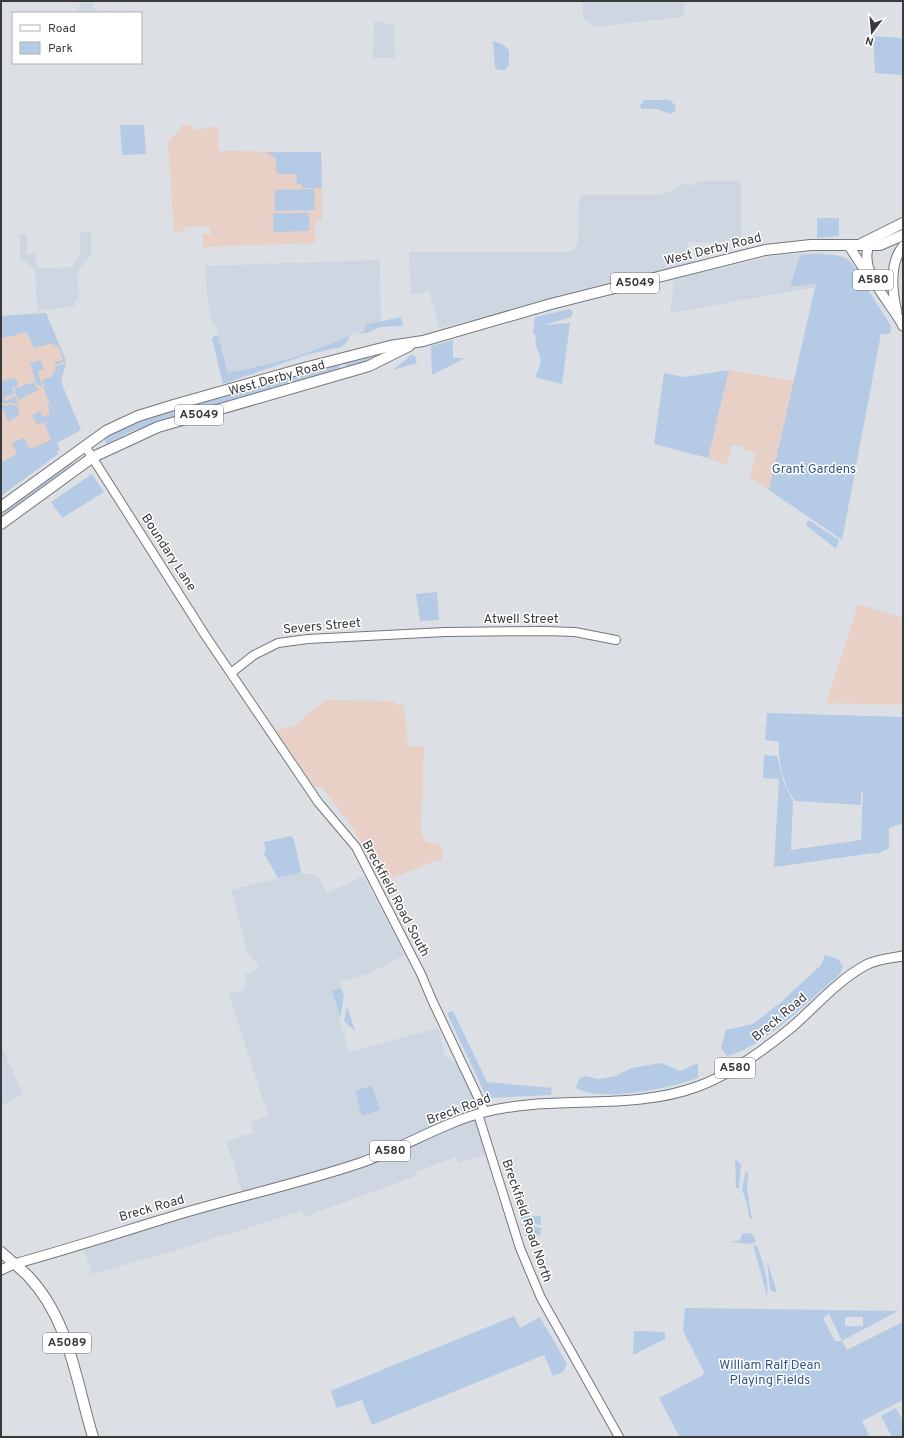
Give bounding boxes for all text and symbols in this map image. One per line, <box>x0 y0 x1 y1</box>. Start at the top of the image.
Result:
legend <box>12 12 142 64</box>
north arrow <box>852 12 892 52</box>
text: Road <box>48 21 76 37</box>
text: N <box>864 33 875 48</box>
text: Park <box>48 41 73 57</box>
street label: West Derby Road <box>663 230 763 270</box>
road number: A580 <box>853 270 893 290</box>
road number: A5049 <box>611 273 659 293</box>
street label: West Derby Road <box>227 358 327 400</box>
road number: A5049 <box>175 405 223 425</box>
park label: Grant Gardens <box>772 462 856 478</box>
street label: Boundary Lane <box>137 511 199 595</box>
street label: Atwell Street <box>483 612 559 628</box>
street label: Severs Street <box>283 616 362 638</box>
street label: Breckfield Road South <box>358 838 432 960</box>
street label: Breck Road <box>749 990 811 1046</box>
road number: A580 <box>715 1058 755 1078</box>
street label: Breck Road <box>425 1091 493 1129</box>
road number: A580 <box>370 1141 410 1161</box>
street label: Breckfield Road North <box>497 1157 555 1285</box>
street label: Breck Road <box>118 1192 186 1226</box>
road number: A5089 <box>43 1333 91 1353</box>
park label: William Ralf Dean Playing Fields <box>719 1358 821 1389</box>

